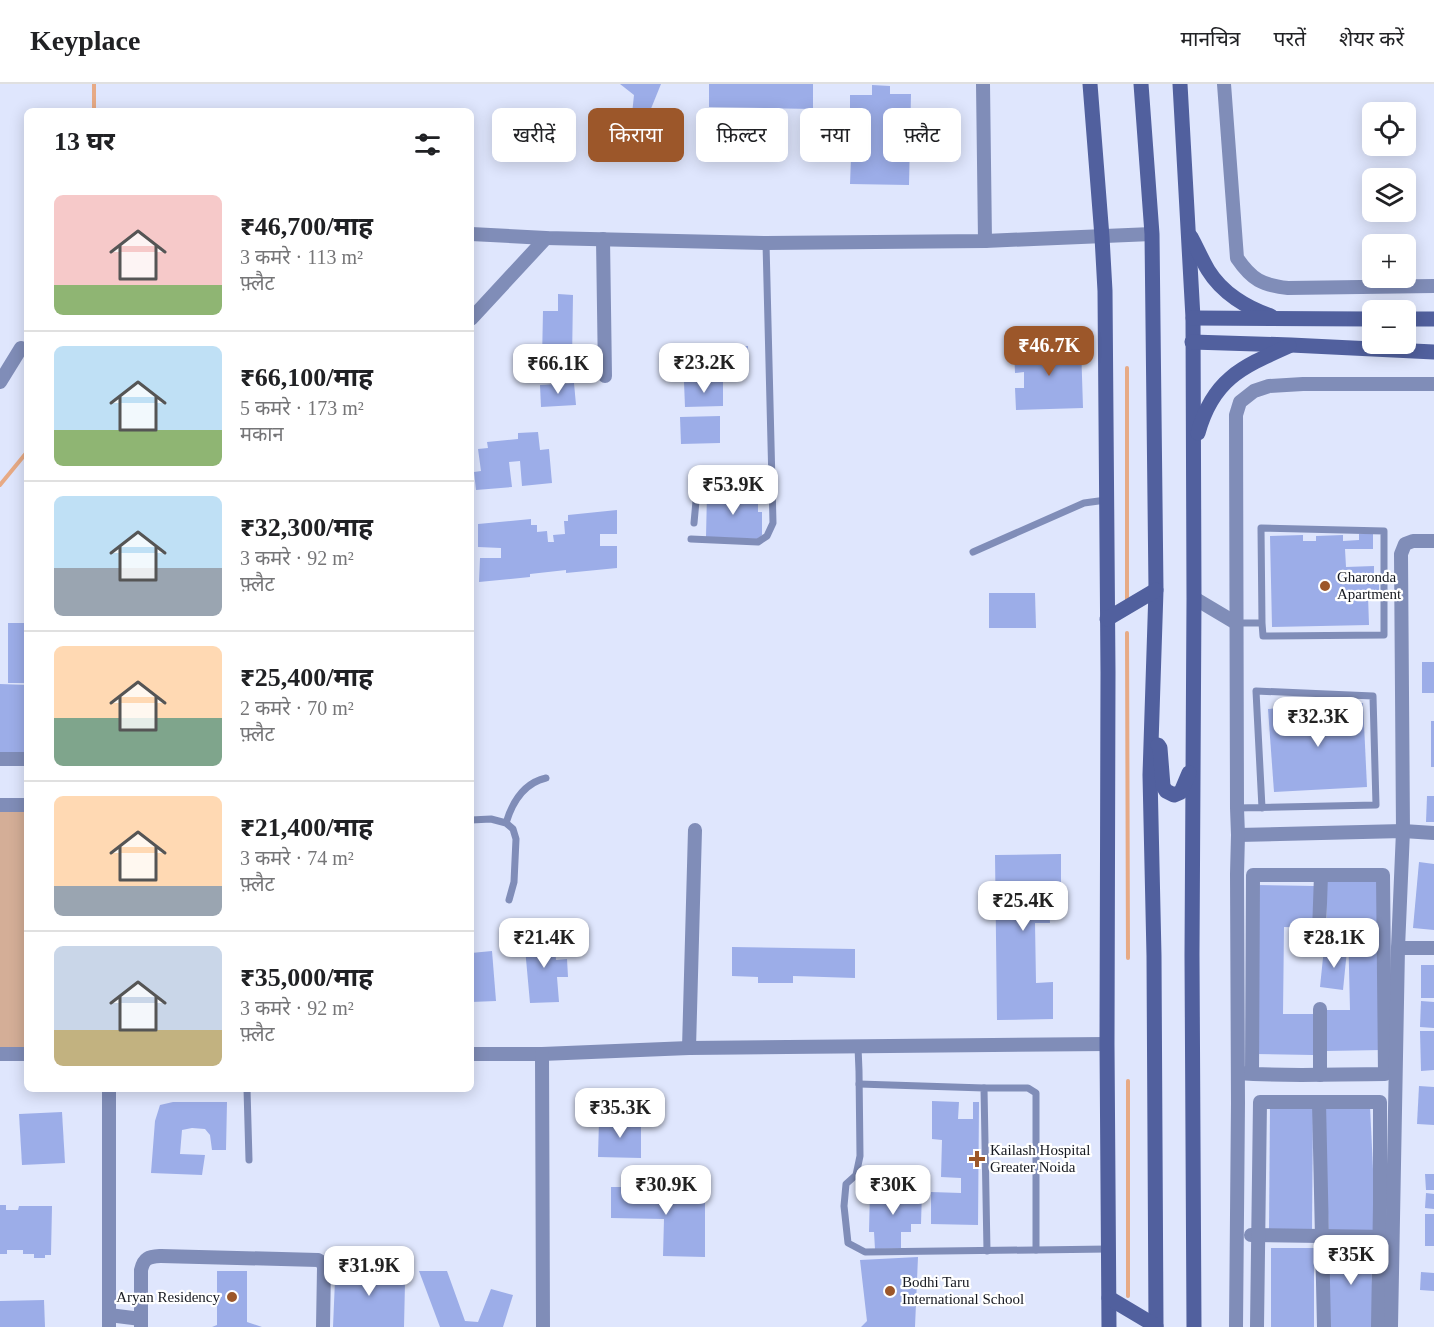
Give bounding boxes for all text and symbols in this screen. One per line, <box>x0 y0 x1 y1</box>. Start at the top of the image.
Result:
text: Keyplace <box>30 25 140 56</box>
text: मानचित्र <box>1180 27 1240 51</box>
text: परतें <box>1273 27 1306 51</box>
text: शेयर करें <box>1339 27 1404 51</box>
map controls <box>1362 102 1416 354</box>
button: locate <box>1362 102 1416 156</box>
chip: खरीदें <box>492 108 576 162</box>
chip: किराया <box>588 108 684 162</box>
chip: फ़िल्टर <box>696 108 788 162</box>
chip: नया <box>800 108 871 162</box>
chip: फ़्लैट <box>883 108 961 162</box>
text: 13 घर <box>54 127 115 156</box>
icon: filters <box>411 128 444 161</box>
button: layers <box>1362 168 1416 222</box>
text: ₹46,700/माह <box>240 212 373 241</box>
icon: home <box>102 219 174 291</box>
button: + <box>1362 234 1416 288</box>
text: 3 कमरे · 113 m² <box>240 246 363 268</box>
text: फ़्लैट <box>240 272 275 294</box>
button: − <box>1362 300 1416 354</box>
pin: ₹46.7K <box>1000 326 1098 377</box>
text: ₹46.7K <box>1018 334 1080 356</box>
pin: ₹23.2K <box>655 343 753 394</box>
pin: ₹66.1K <box>509 344 607 395</box>
text: ₹23.2K <box>673 351 735 373</box>
text: ₹66.1K <box>527 352 589 374</box>
text: ₹66,100/माह <box>240 363 373 392</box>
icon: home <box>102 370 174 442</box>
text: 5 कमरे · 173 m² <box>240 397 364 419</box>
text: मकान <box>240 423 284 445</box>
pin: ₹53.9K <box>684 465 782 516</box>
text: ₹53.9K <box>702 473 764 495</box>
text: ₹32,300/माह <box>240 513 373 542</box>
icon: home <box>102 520 174 592</box>
text: 3 कमरे · 92 m² <box>240 547 354 569</box>
place label: Gharonda Apartment <box>1337 569 1402 602</box>
text: फ़्लैट <box>240 573 275 595</box>
marker: Gharonda Apartment <box>1318 579 1332 593</box>
text: ₹25,400/माह <box>240 663 373 692</box>
icon: home <box>102 670 174 742</box>
text: 2 कमरे · 70 m² <box>240 697 354 719</box>
pin: ₹32.3K <box>1269 697 1367 748</box>
text: ₹32.3K <box>1287 705 1349 727</box>
text: फ़्लैट <box>240 723 275 745</box>
text: ₹21,400/माह <box>240 813 373 842</box>
icon: home <box>102 820 174 892</box>
text: 3 कमरे · 74 m² <box>240 847 354 869</box>
text: फ़्लैट <box>240 873 275 895</box>
pin: ₹25.4K <box>974 881 1072 932</box>
text: ₹25.4K <box>992 889 1054 911</box>
pin: ₹21.4K <box>495 918 593 969</box>
pin: ₹28.1K <box>1285 918 1383 969</box>
text: ₹21.4K <box>513 926 575 948</box>
text: ₹28.1K <box>1303 926 1365 948</box>
text: ₹35,000/माह <box>240 963 373 992</box>
icon: home <box>102 970 174 1042</box>
text: 3 कमरे · 92 m² <box>240 997 354 1019</box>
text: फ़्लैट <box>240 1023 275 1045</box>
pin: ₹35.3K <box>571 1088 669 1139</box>
text: ₹35.3K <box>589 1096 651 1118</box>
place label: Kailash Hospital Greater Noida <box>990 1142 1090 1175</box>
marker: Kailash Hospital Greater Noida <box>968 1150 986 1168</box>
pin: ₹30.9K <box>617 1165 715 1216</box>
pin: ₹30K <box>857 1165 929 1216</box>
text: ₹30.9K <box>635 1173 697 1195</box>
text: ₹30K <box>870 1173 917 1195</box>
pin: ₹35K <box>1315 1235 1387 1286</box>
text: ₹35K <box>1328 1243 1375 1265</box>
pin: ₹31.9K <box>320 1246 418 1297</box>
text: ₹31.9K <box>338 1254 400 1276</box>
place label: Bodhi Taru International School <box>902 1274 1024 1307</box>
marker: Bodhi Taru International School <box>883 1284 897 1298</box>
place label: Aryan Residency <box>116 1289 220 1305</box>
marker: Aryan Residency <box>225 1290 239 1304</box>

